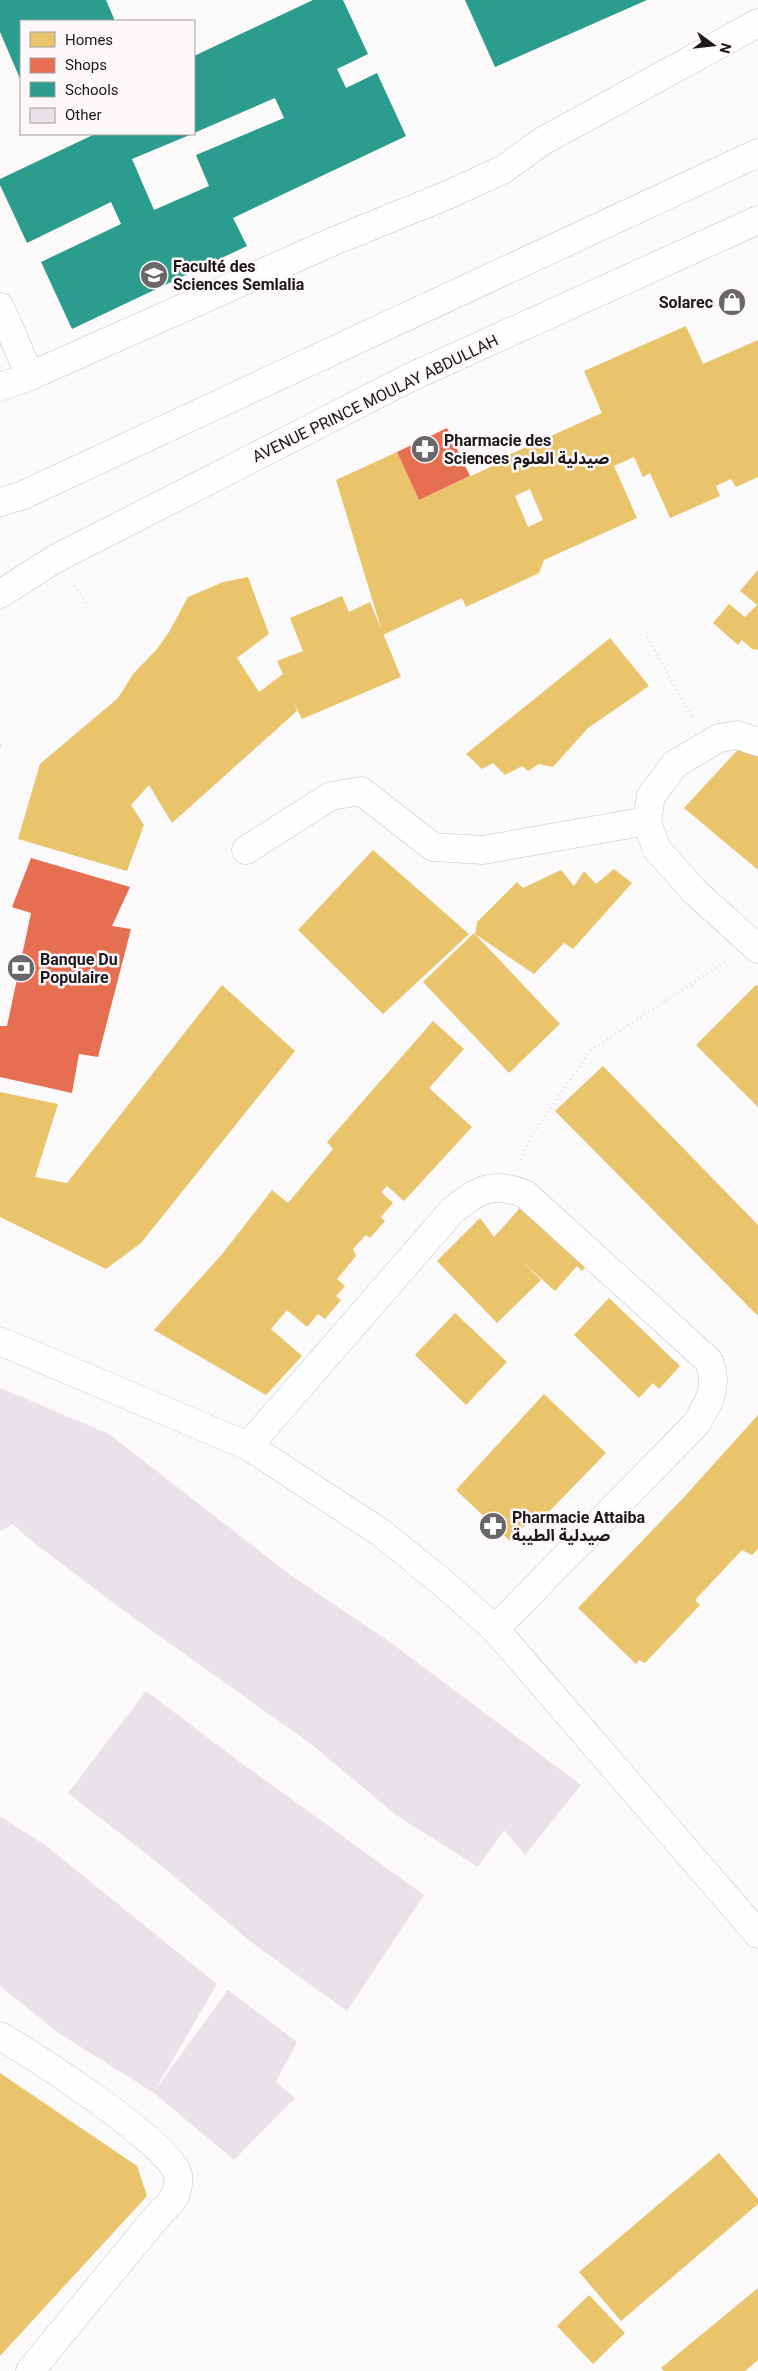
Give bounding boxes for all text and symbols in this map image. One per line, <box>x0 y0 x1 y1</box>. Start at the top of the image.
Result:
legend <box>20 20 195 135</box>
north arrow <box>688 20 738 70</box>
text: Homes <box>65 31 113 49</box>
text: N <box>717 42 735 55</box>
text: Shops <box>65 56 107 74</box>
text: Schools <box>65 81 119 99</box>
text: Other <box>65 106 102 124</box>
place label: Faculté des Sciences Semlalia <box>173 257 305 294</box>
school or university icon: Faculté des Sciences Semlalia <box>139 260 169 290</box>
shop icon: Solarec <box>717 287 747 317</box>
place label: Solarec <box>659 293 713 312</box>
street label: AVENUE PRINCE MOULAY ABDULLAH <box>249 331 501 466</box>
place label: Pharmacie des Sciences صيدلية العلوم <box>444 431 609 470</box>
pharmacy icon: Pharmacie des Sciences صيدلية العلوم <box>410 434 440 464</box>
place label: Banque Du Populaire <box>40 950 118 987</box>
bank icon: Banque Du Populaire <box>6 953 36 983</box>
place label: Pharmacie Attaiba صيدلية الطيبة <box>512 1508 646 1545</box>
pharmacy icon: Pharmacie Attaiba صيدلية الطيبة <box>478 1511 508 1541</box>

